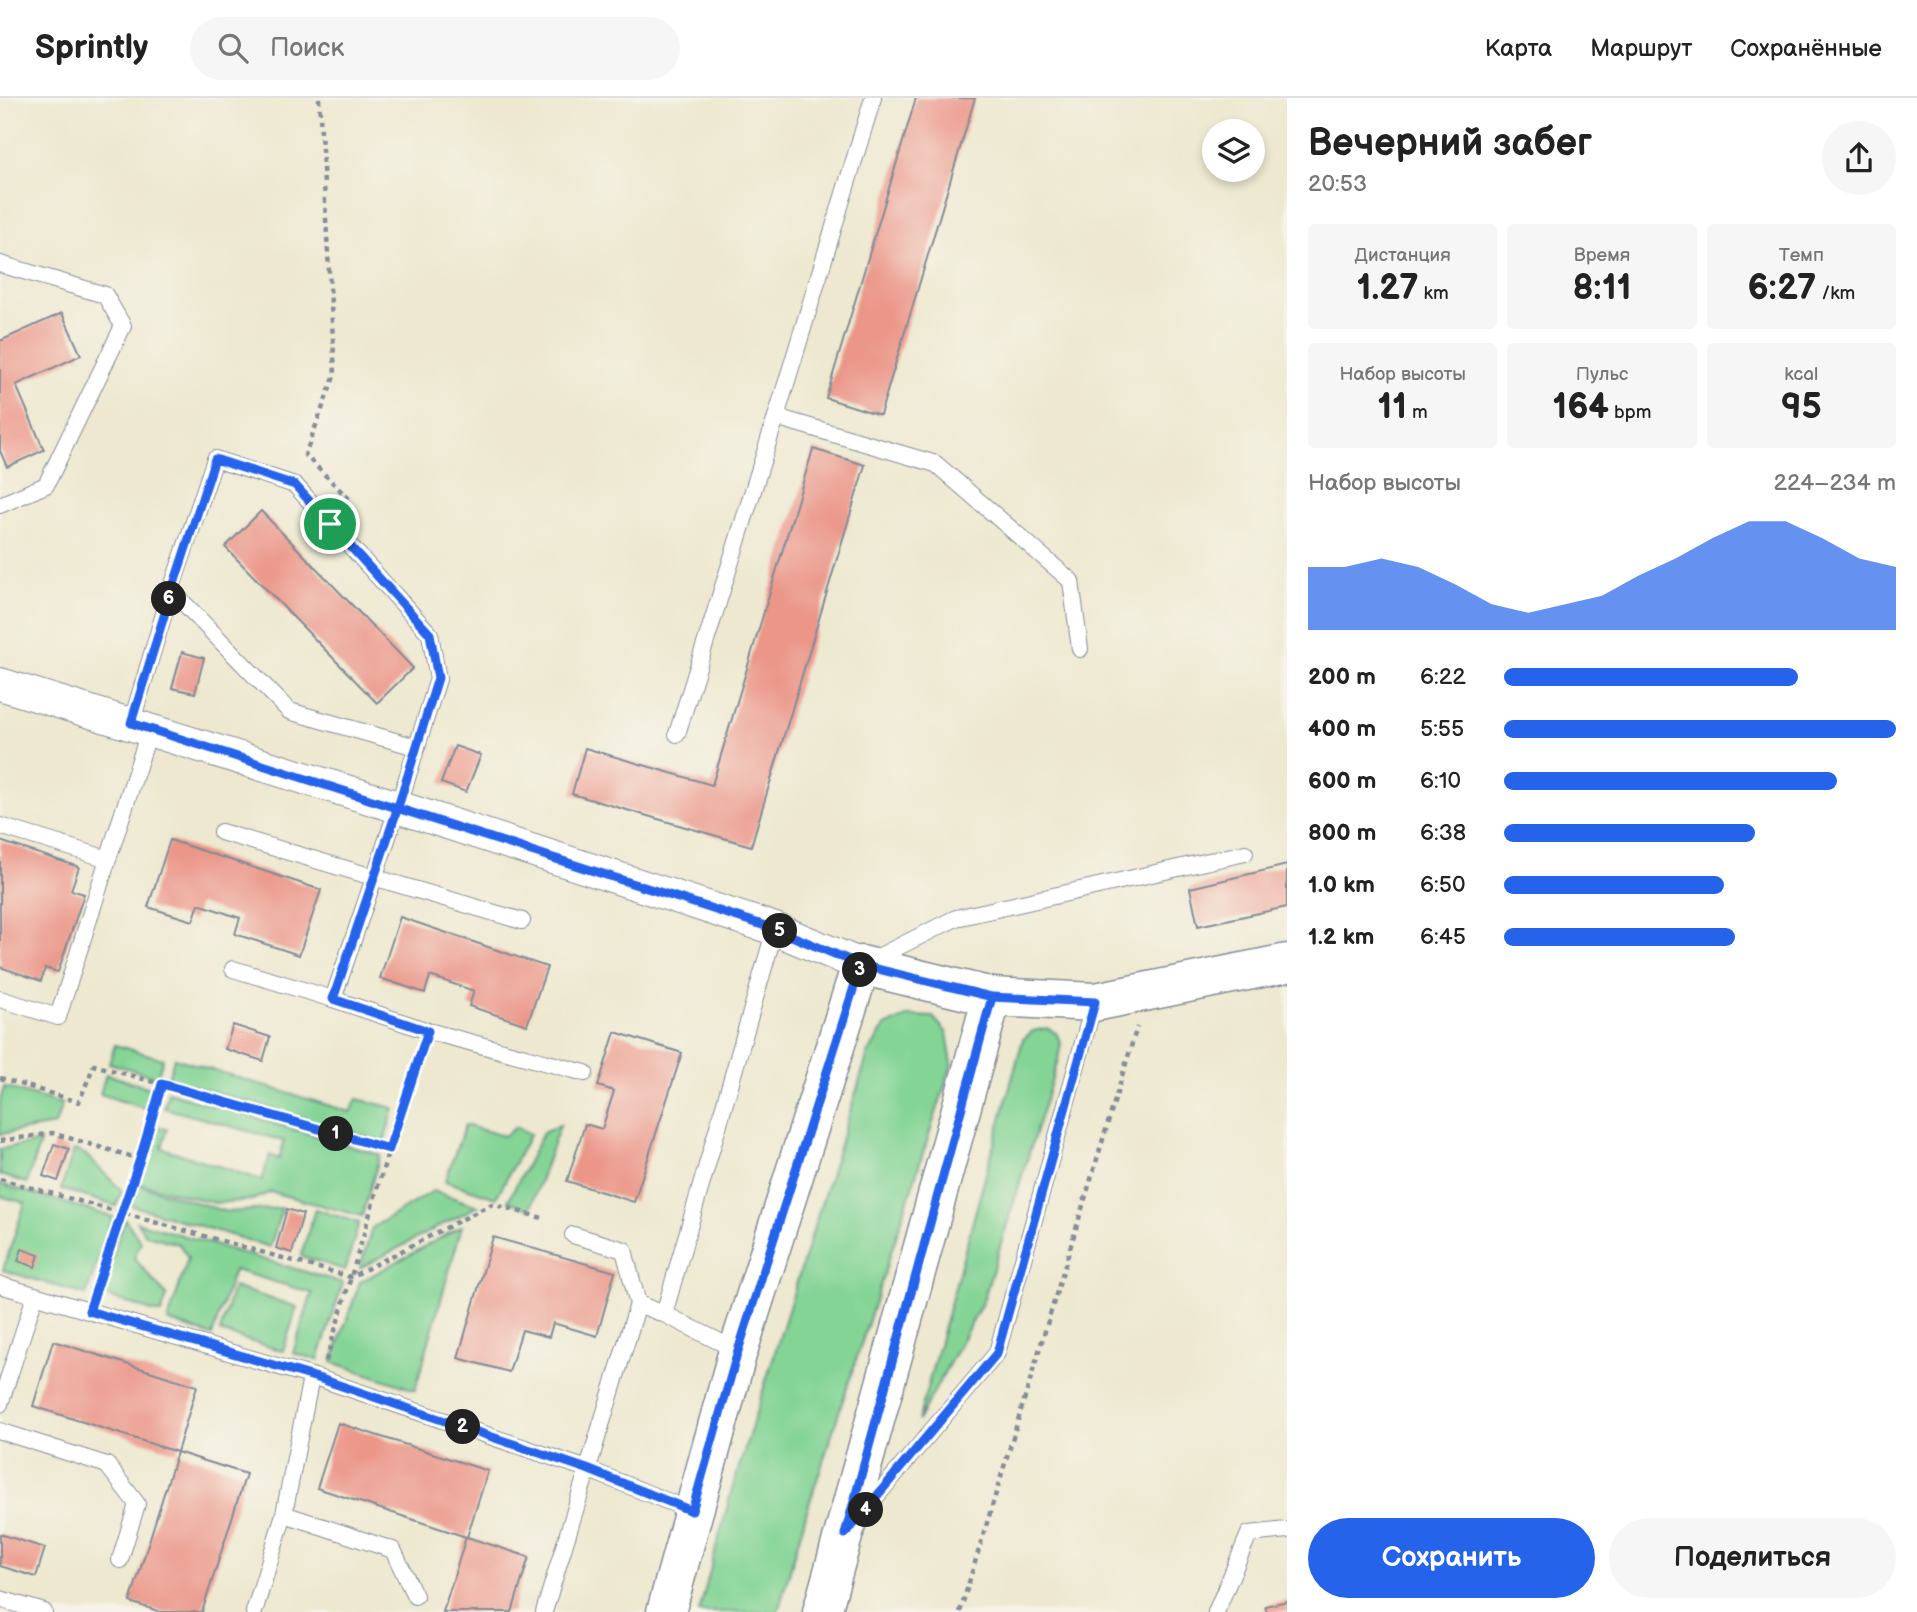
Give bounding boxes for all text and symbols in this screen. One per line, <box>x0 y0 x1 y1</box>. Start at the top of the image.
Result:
search box <box>190 17 680 80</box>
text: Sprintly <box>35 28 148 68</box>
icon: search <box>214 29 252 67</box>
text: Поиск <box>270 33 344 64</box>
text: Карта <box>1485 34 1552 63</box>
text: Маршрут <box>1590 34 1692 63</box>
text: Сохранённые <box>1730 34 1882 63</box>
map controls <box>1202 119 1265 182</box>
button: layers <box>1202 119 1265 182</box>
text: Вечерний забег <box>1308 121 1592 166</box>
button: share <box>1822 121 1896 195</box>
text: 20:53 <box>1308 170 1367 198</box>
text: Дистанция <box>1355 244 1451 267</box>
text: Время <box>1574 244 1630 267</box>
text: Темп <box>1779 244 1824 267</box>
text: 1.27 <box>1357 267 1418 310</box>
text: 8:11 <box>1573 267 1631 310</box>
text: 6:27 <box>1747 267 1816 310</box>
text: km <box>1418 282 1449 305</box>
text: /km <box>1816 282 1855 305</box>
text: Набор высоты <box>1339 363 1466 386</box>
text: Пульс <box>1576 363 1628 386</box>
text: kcal <box>1784 363 1818 386</box>
text: 11 <box>1378 386 1407 429</box>
text: 164 <box>1552 386 1609 429</box>
text: 95 <box>1781 386 1822 429</box>
text: m <box>1407 401 1428 424</box>
text: bpm <box>1609 401 1652 424</box>
text: Набор высоты <box>1308 469 1461 497</box>
text: 224–234 m <box>1774 469 1896 497</box>
pin <box>300 494 360 554</box>
icon: arrive <box>311 505 349 543</box>
pin: 6 <box>152 582 186 616</box>
text: 6 <box>163 587 174 610</box>
text: 200 m <box>1308 663 1376 691</box>
text: 6:22 <box>1420 663 1466 691</box>
text: 400 m <box>1308 715 1376 743</box>
text: 5:55 <box>1420 715 1464 743</box>
text: 600 m <box>1308 767 1376 795</box>
text: 6:10 <box>1420 767 1461 795</box>
text: 800 m <box>1308 819 1376 847</box>
text: 6:38 <box>1420 819 1466 847</box>
text: 1.0 km <box>1308 871 1375 899</box>
text: 6:50 <box>1420 871 1465 899</box>
pin: 5 <box>762 914 798 948</box>
text: 5 <box>774 919 785 942</box>
text: 1.2 km <box>1308 923 1374 951</box>
text: 6:45 <box>1420 923 1466 951</box>
pin: 3 <box>842 952 878 988</box>
text: 3 <box>854 958 865 981</box>
pin: 1 <box>318 1116 354 1152</box>
text: 1 <box>332 1122 340 1145</box>
pin: 2 <box>446 1410 480 1444</box>
text: 2 <box>457 1415 468 1438</box>
pin: 4 <box>848 1492 884 1528</box>
text: 4 <box>860 1498 871 1521</box>
button: Сохранить <box>1308 1518 1595 1598</box>
button: Поделиться <box>1609 1518 1896 1598</box>

